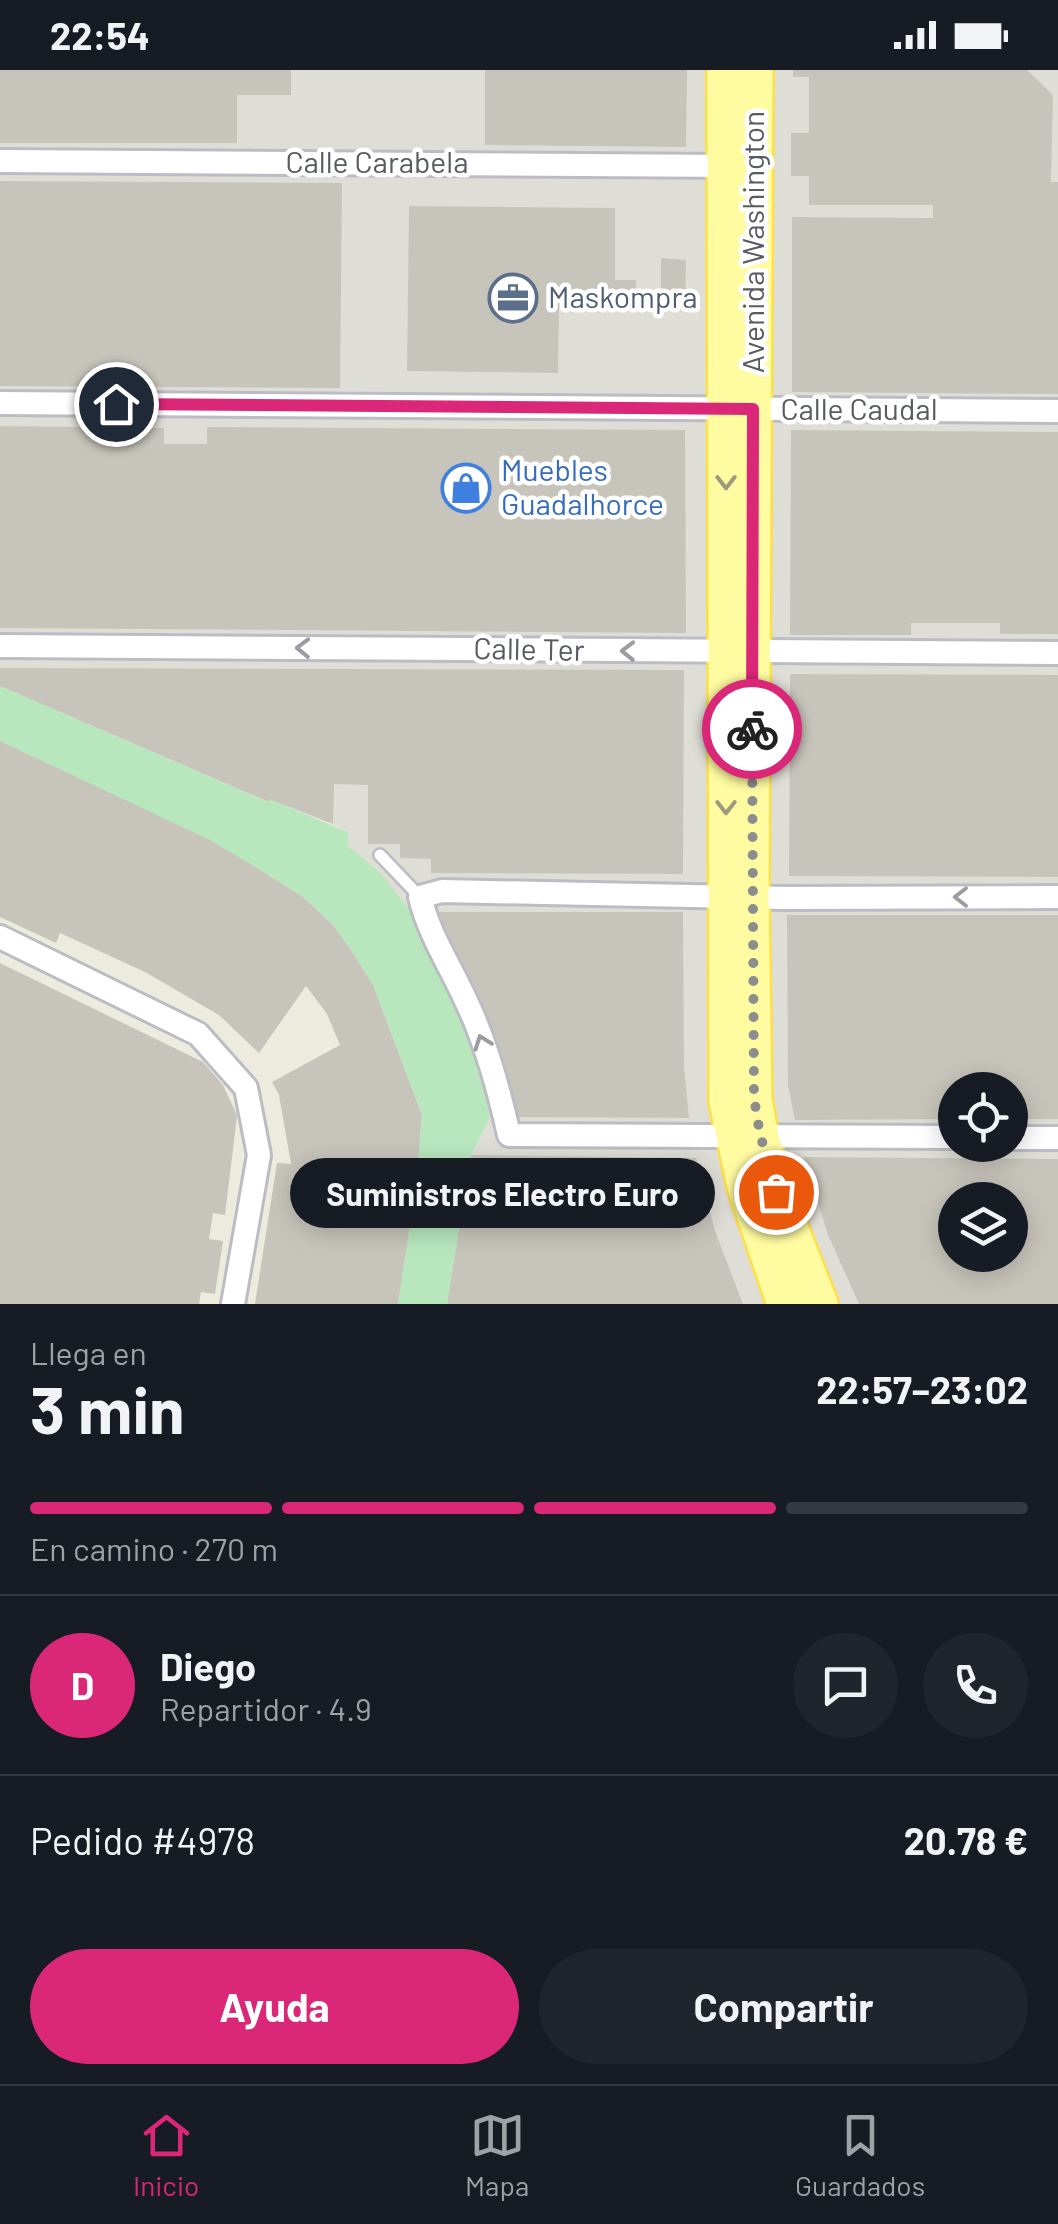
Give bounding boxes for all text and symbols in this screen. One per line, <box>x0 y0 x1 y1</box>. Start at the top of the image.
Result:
text: 22:54 <box>50 12 150 58</box>
street label: Avenida Washington <box>734 111 770 373</box>
street label: Calle Carabela <box>285 143 469 179</box>
office icon: Maskompra <box>487 272 539 324</box>
place label: Maskompra <box>548 278 698 314</box>
pin <box>74 362 159 447</box>
icon: home <box>89 377 144 432</box>
street label: Calle Caudal <box>780 390 938 426</box>
place label: Muebles Guadalhorce <box>501 451 664 521</box>
shop icon: Muebles Guadalhorce <box>440 462 492 514</box>
one-way arrow <box>715 476 737 491</box>
street label: Calle Ter <box>473 629 585 667</box>
one-way arrow <box>294 638 310 659</box>
one-way arrow <box>619 640 634 662</box>
courier <box>702 679 802 779</box>
icon: bike <box>725 702 780 757</box>
one-way arrow <box>715 800 737 816</box>
one-way arrow <box>952 886 968 908</box>
one-way arrow <box>473 1034 494 1051</box>
map controls <box>938 1072 1028 1272</box>
button: locate <box>938 1072 1028 1162</box>
pin <box>734 1150 819 1235</box>
callout: Suministros Electro Euro <box>291 1157 716 1227</box>
icon: bag <box>749 1165 804 1220</box>
text: Suministros Electro Euro <box>326 1174 679 1212</box>
button: layers <box>938 1182 1028 1272</box>
text: Llega en <box>30 1333 147 1371</box>
text: 22:57–23:02 <box>816 1366 1028 1412</box>
text: 3 min <box>30 1369 185 1447</box>
text: En camino · 270 m <box>30 1529 278 1567</box>
button: chat <box>793 1633 898 1738</box>
button: phone <box>923 1633 1028 1738</box>
text: Diego <box>160 1643 256 1689</box>
text: D <box>71 1662 94 1708</box>
text: Repartidor · 4.9 <box>160 1689 372 1727</box>
text: Pedido #4978 <box>30 1817 255 1863</box>
text: 20.78 € <box>904 1817 1028 1863</box>
button: Ayuda <box>30 1949 519 2064</box>
button: Compartir <box>539 1949 1028 2064</box>
tab: Inicio <box>133 2108 199 2202</box>
tab: Mapa <box>465 2108 529 2202</box>
tab: Guardados <box>795 2108 925 2202</box>

